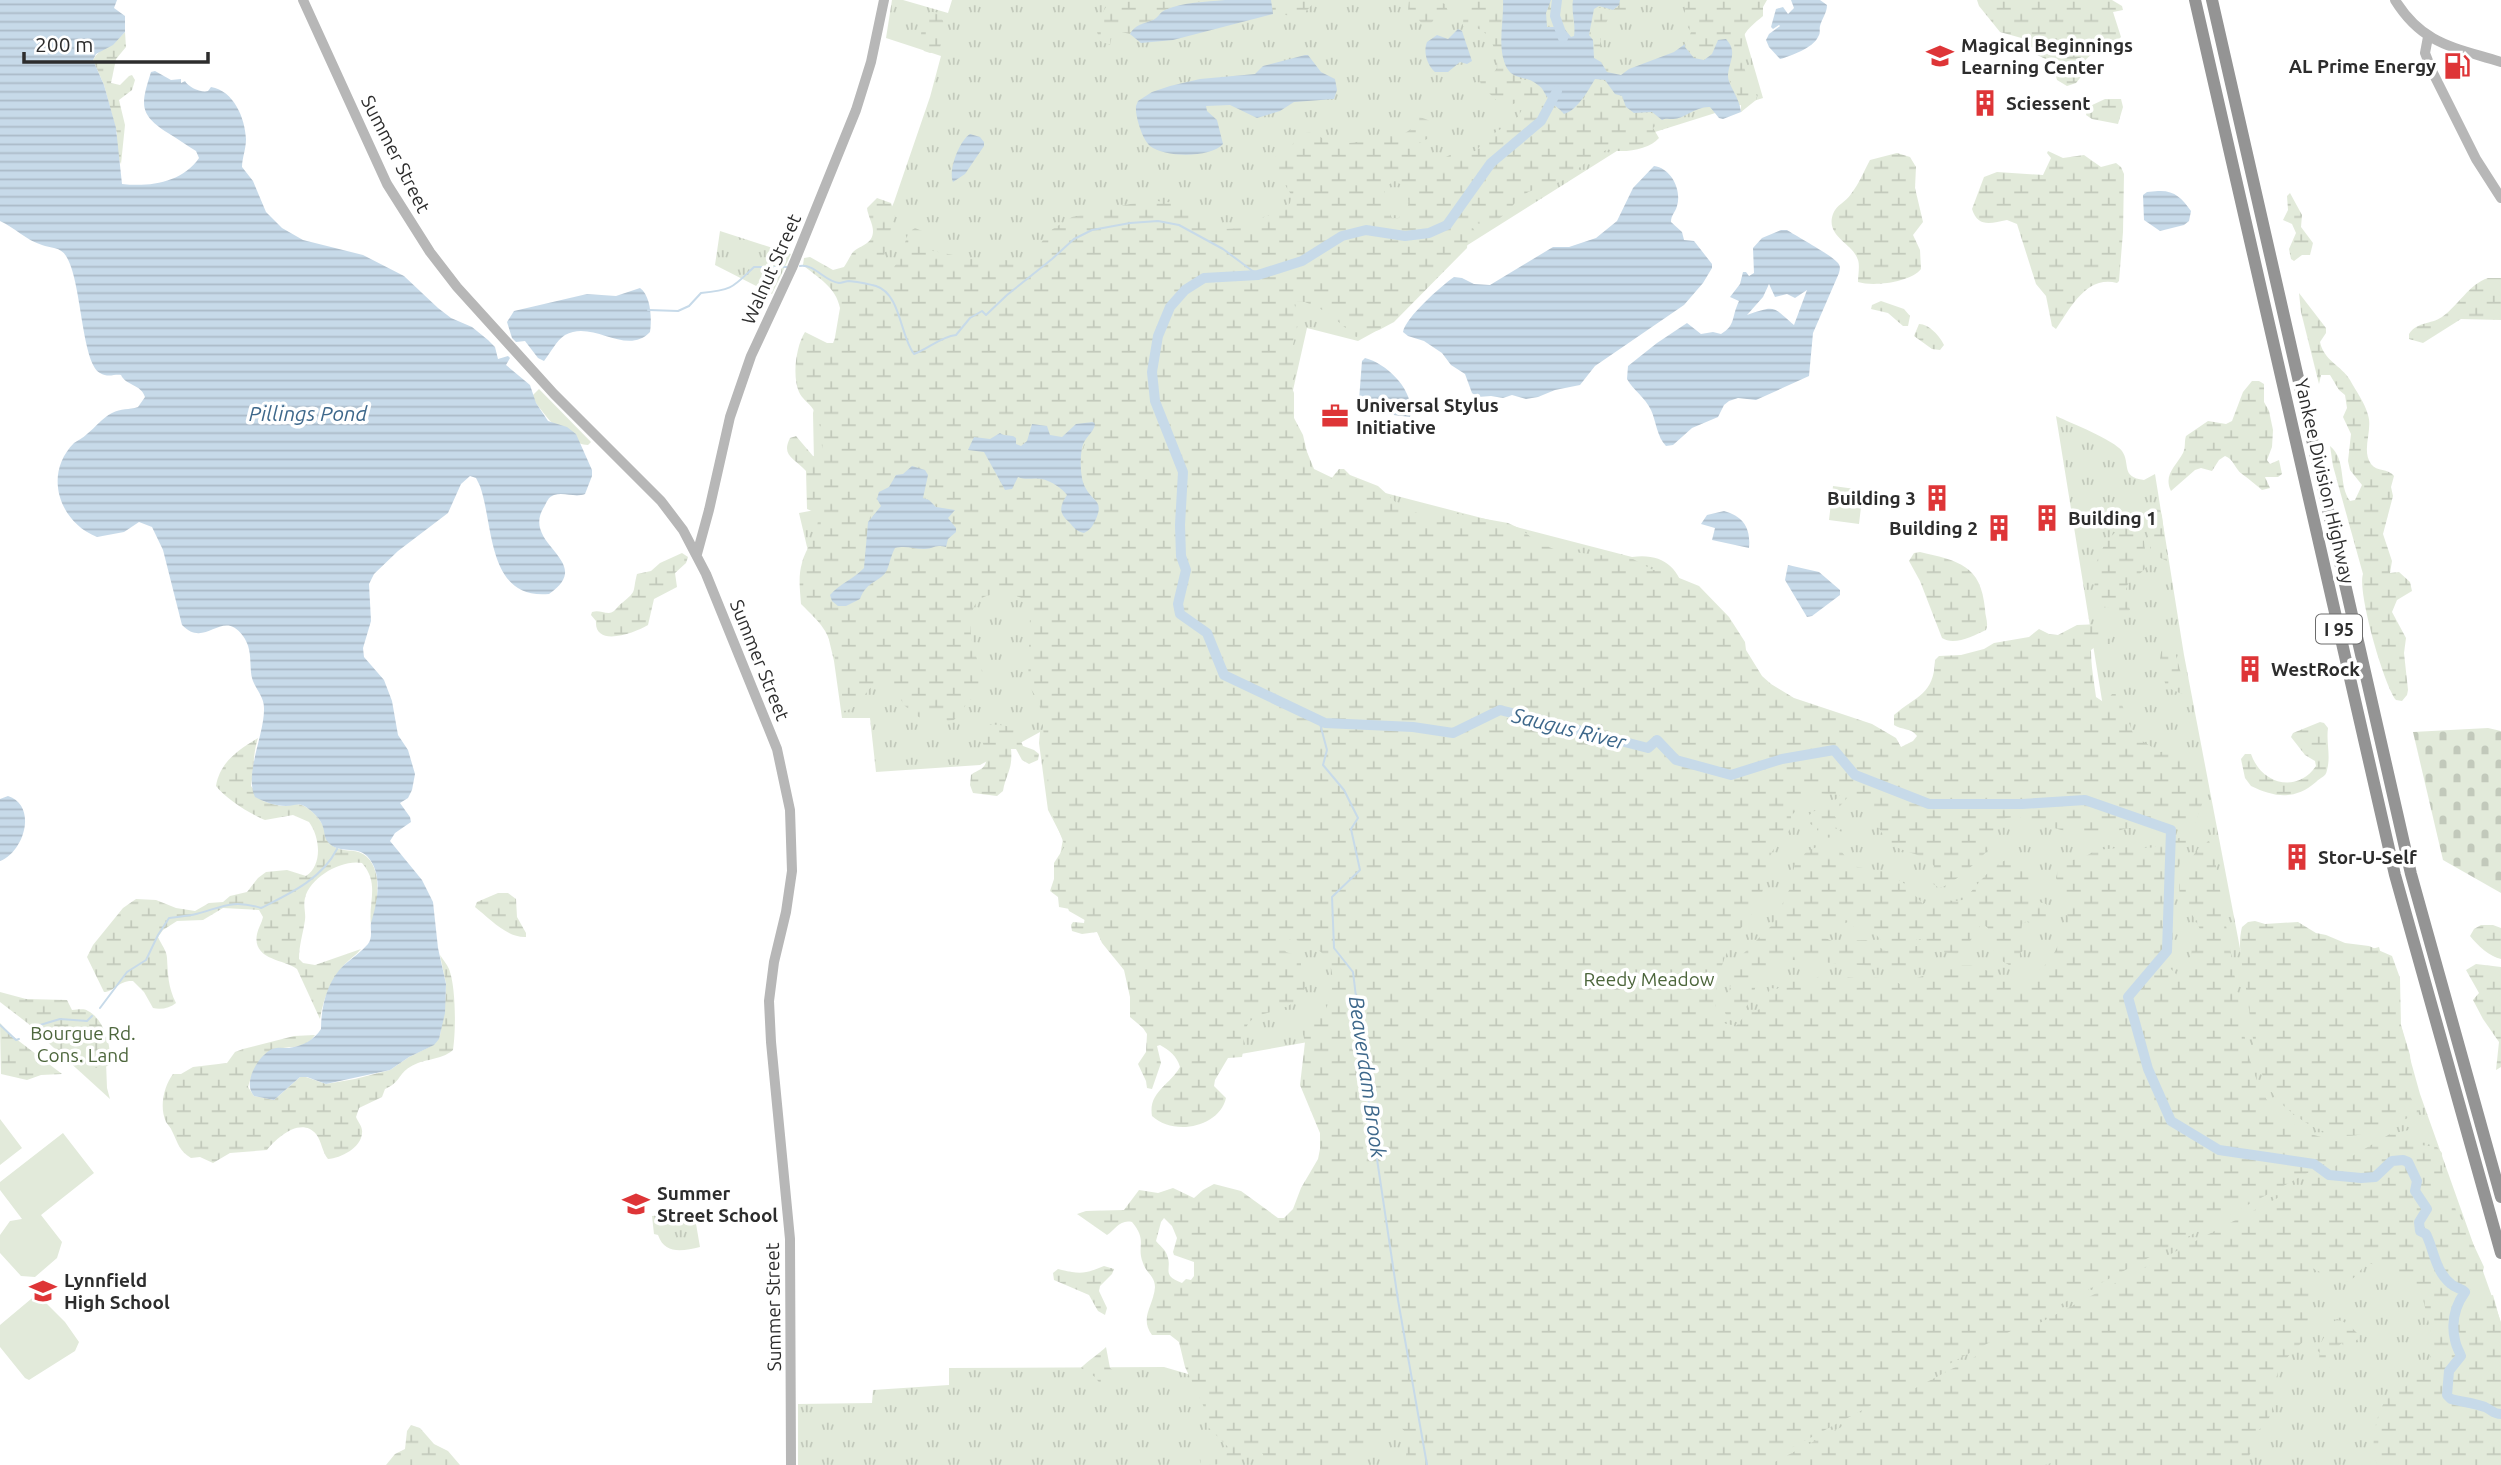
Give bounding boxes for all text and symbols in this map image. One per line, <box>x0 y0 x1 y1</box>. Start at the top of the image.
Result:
scale bar <box>24 21 208 65</box>
text: 200 m <box>35 32 93 56</box>
place label: Magical Beginnings Learning Center <box>1961 34 2133 78</box>
school or university icon: Magical Beginnings Learning Center <box>1925 41 1955 71</box>
fuel station icon: AL Prime Energy <box>2442 51 2472 81</box>
place label: AL Prime Energy <box>2289 55 2436 77</box>
building icon: Sciessent <box>1970 88 2000 118</box>
street label: Summer Street <box>357 92 435 217</box>
place label: Sciessent <box>2006 92 2091 114</box>
street label: Walnut Street <box>737 210 805 328</box>
street label: Yankee Division Highway <box>2291 376 2359 586</box>
place label: Universal Stylus Initiative <box>1356 394 1499 438</box>
water label: Pillings Pond <box>249 401 368 425</box>
office icon: Universal Stylus Initiative <box>1320 401 1350 431</box>
building icon: Building 3 <box>1922 483 1952 513</box>
place label: Building 3 <box>1827 487 1916 509</box>
building icon: Building 1 <box>2032 503 2062 533</box>
place label: Building 1 <box>2068 507 2157 529</box>
building icon: Building 2 <box>1984 513 2014 543</box>
place label: Building 2 <box>1889 517 1978 539</box>
street label: Summer Street <box>726 596 795 724</box>
road number: I 95 <box>2316 614 2362 644</box>
building icon: WestRock <box>2235 654 2265 684</box>
place label: WestRock <box>2271 658 2360 680</box>
water label: Saugus River <box>1509 702 1629 754</box>
building icon: Stor-U-Self <box>2282 842 2312 872</box>
place label: Stor-U-Self <box>2318 846 2417 868</box>
park label: Reedy Meadow <box>1583 968 1715 990</box>
water label: Beaverdam Brook <box>1345 994 1391 1160</box>
park label: Bourgue Rd. Cons. Land <box>30 1022 136 1066</box>
place label: Summer Street School <box>657 1182 778 1226</box>
school or university icon: Summer Street School <box>621 1189 651 1219</box>
street label: Summer Street <box>761 1242 785 1372</box>
place label: Lynnfield High School <box>64 1269 170 1313</box>
school or university icon: Lynnfield High School <box>28 1276 58 1306</box>

